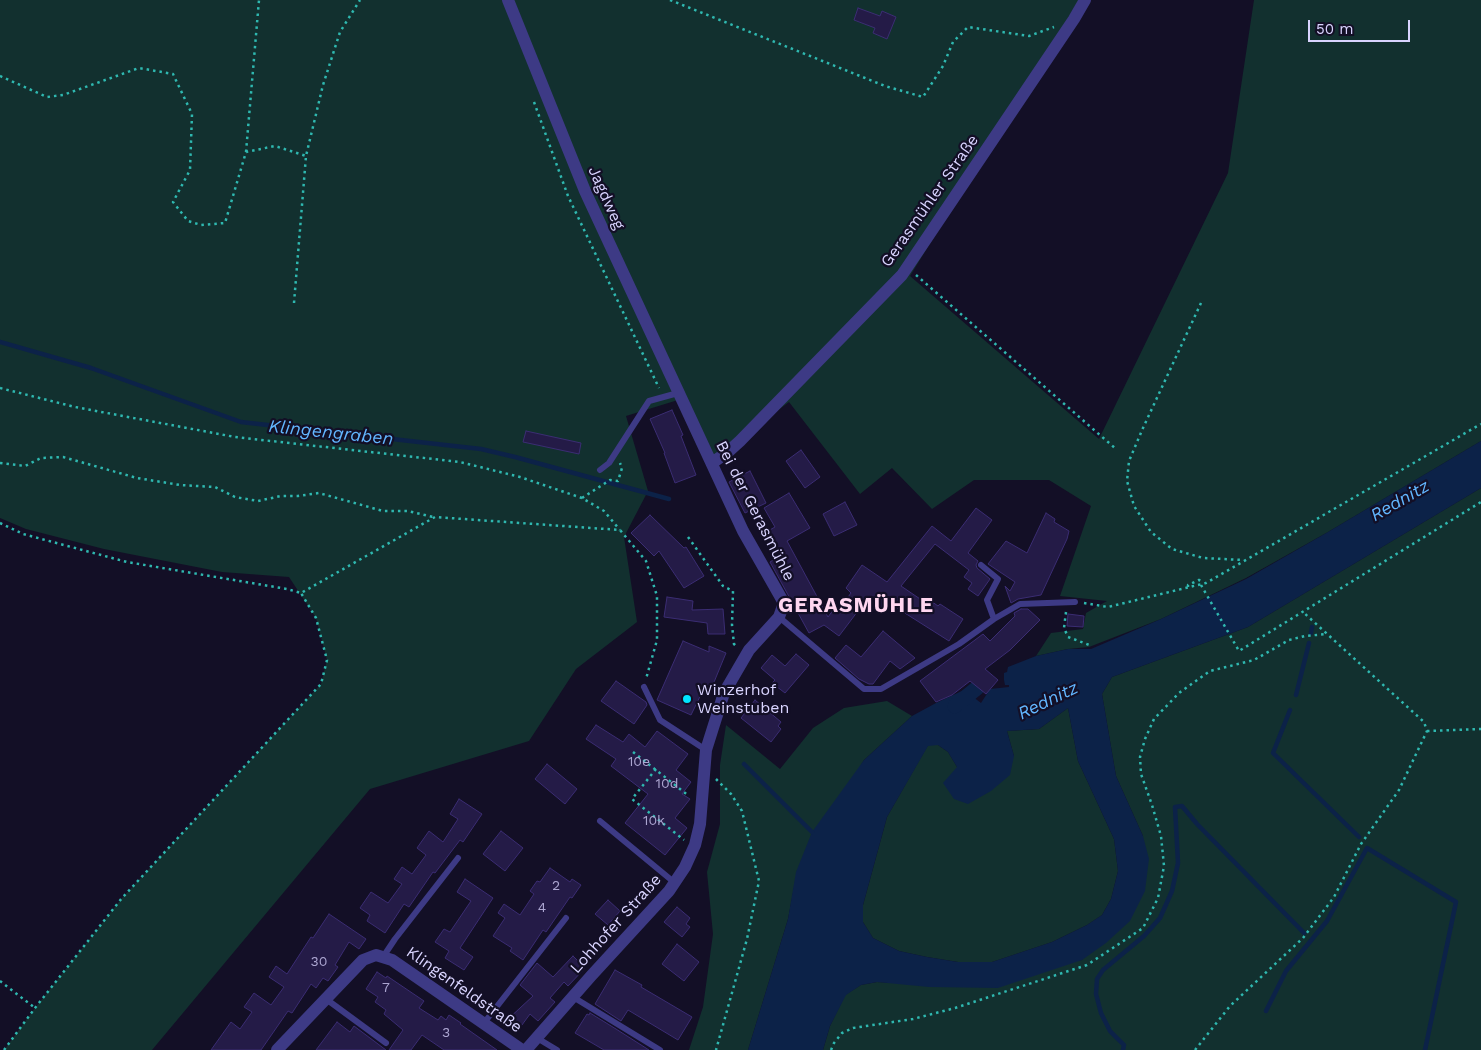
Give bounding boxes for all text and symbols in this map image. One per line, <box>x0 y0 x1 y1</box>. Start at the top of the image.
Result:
scale bar <box>1311 10 1414 42</box>
text: 50 m <box>1316 20 1353 38</box>
street label: Gerasmühler Straße <box>877 131 983 271</box>
street label: Jagdweg <box>584 163 628 233</box>
water label: Klingengraben <box>267 416 395 450</box>
street label: Bei der Gerasmühle <box>711 438 799 584</box>
water label: Rednitz <box>1367 476 1433 526</box>
district label: GERASMÜHLE <box>777 593 935 619</box>
water label: Rednitz <box>1014 677 1082 725</box>
place label: Winzerhof Weinstuben <box>697 680 789 718</box>
marker: Winzerhof Weinstuben <box>681 693 693 705</box>
house number: 10e <box>628 754 650 770</box>
house number: 10d <box>656 776 678 792</box>
house number: 10k <box>643 813 665 829</box>
street label: Lohhofer Straße <box>566 870 666 978</box>
house number: 2 <box>552 878 560 894</box>
house number: 4 <box>538 900 546 916</box>
street label: Klingenfeldstraße <box>402 943 526 1037</box>
house number: 30 <box>311 954 327 970</box>
house number: 7 <box>382 980 390 996</box>
house number: 3 <box>442 1025 450 1041</box>

